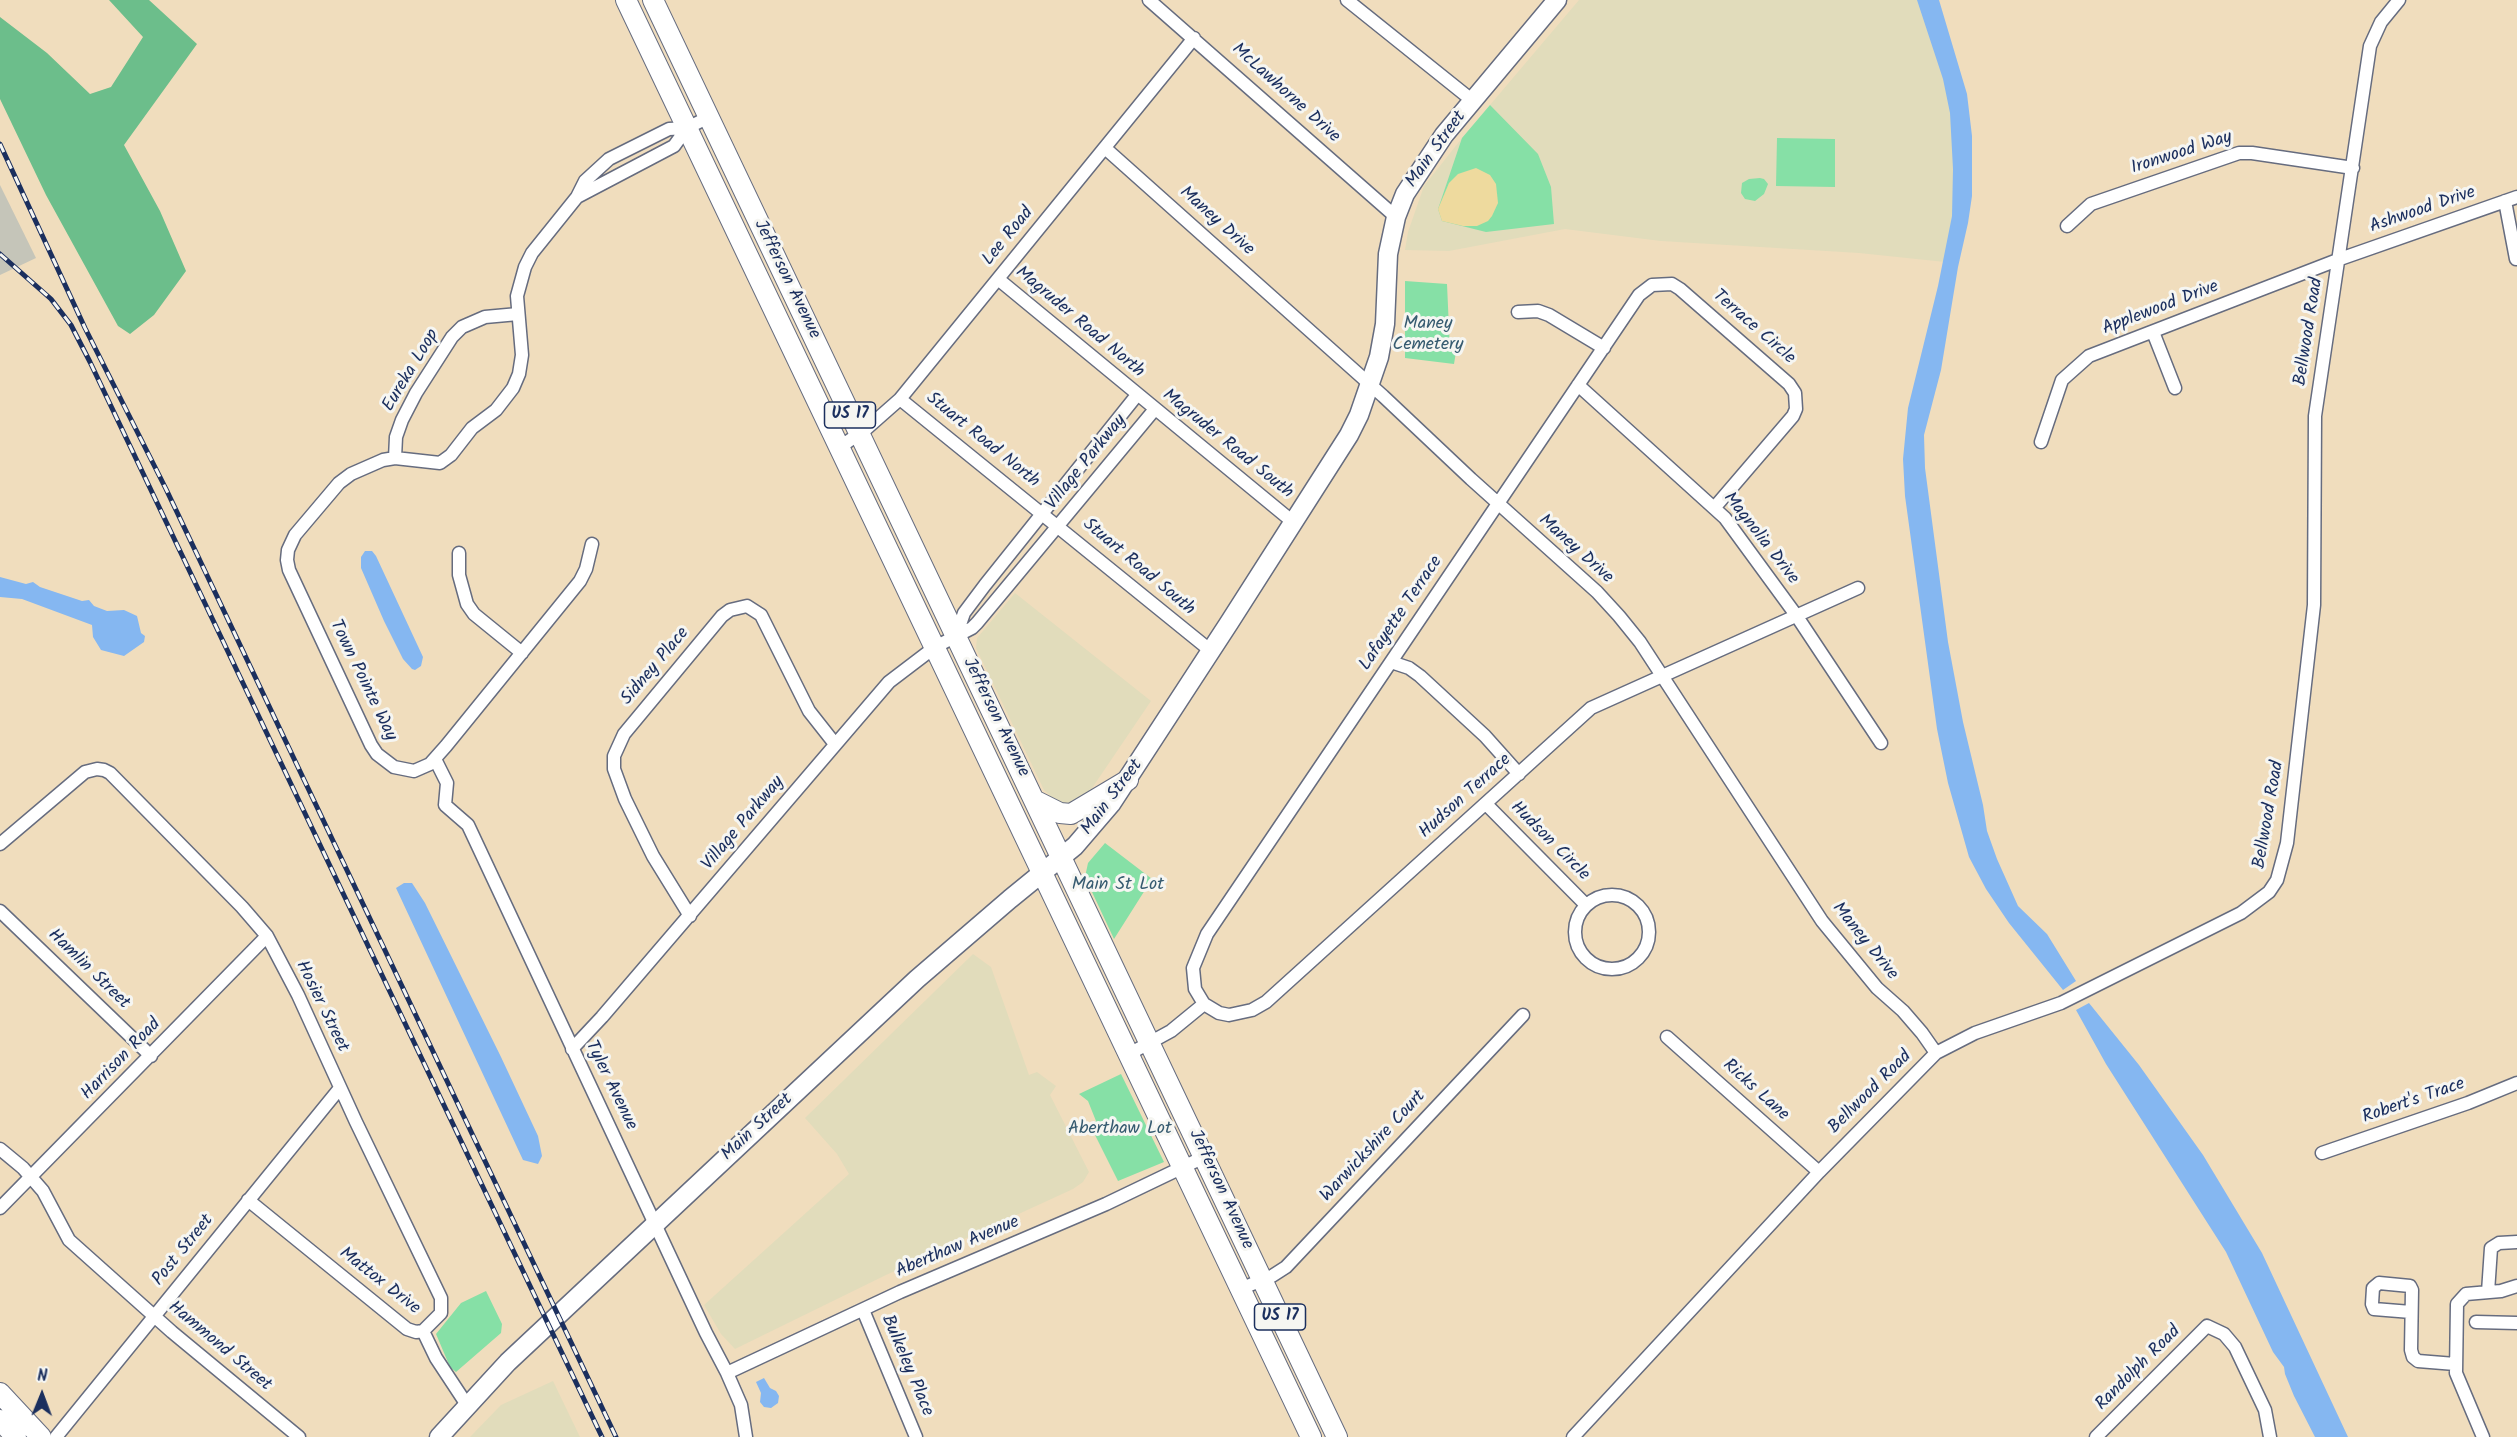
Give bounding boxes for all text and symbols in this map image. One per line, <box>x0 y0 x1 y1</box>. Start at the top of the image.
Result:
street label: McLawhorne Drive <box>1226 40 1344 148</box>
street label: Main Street <box>1402 107 1472 193</box>
street label: Ironwood Way <box>2129 128 2235 180</box>
street label: Maney Drive <box>1174 183 1258 261</box>
street label: Ashwood Drive <box>2367 183 2479 239</box>
street label: Lee Road <box>979 203 1039 271</box>
street label: Jefferson Avenue <box>748 217 824 343</box>
street label: Magruder Road North <box>1010 263 1148 383</box>
street label: Bellwood Road <box>2291 276 2329 388</box>
street label: Applewood Drive <box>2100 277 2222 341</box>
street label: Terrace Circle <box>1707 286 1799 370</box>
park label: Maney Cemetery <box>1393 314 1463 356</box>
street label: Eureka Loop <box>379 326 445 416</box>
street label: Magruder Road South <box>1157 386 1297 504</box>
street label: Stuart Road North <box>921 389 1043 493</box>
road number: US 17 <box>824 402 876 428</box>
street label: Village Parkway <box>1042 411 1132 515</box>
street label: Magnolia Drive <box>1717 489 1803 589</box>
street label: Maney Drive <box>1533 511 1617 589</box>
street label: Stuart Road South <box>1077 515 1199 621</box>
street label: Lafayette Terrace <box>1356 553 1448 675</box>
street label: Town Pointe Way <box>323 617 401 745</box>
street label: Sidney Place <box>617 624 695 710</box>
street label: Jefferson Avenue <box>957 655 1033 781</box>
street label: Hudson Terrace <box>1415 750 1517 844</box>
street label: Main Street <box>1077 756 1149 840</box>
street label: Bellwood Road <box>2250 759 2290 871</box>
street label: Village Parkway <box>698 772 790 876</box>
street label: Hudson Circle <box>1505 798 1593 886</box>
park label: Main St Lot <box>1072 875 1164 897</box>
street label: Maney Drive <box>1826 899 1902 985</box>
street label: Hamlin Street <box>42 925 134 1015</box>
street label: Hosier Street <box>290 958 352 1056</box>
street label: Harrison Road <box>78 1015 166 1105</box>
street label: Tyler Avenue <box>579 1038 641 1134</box>
street label: Bellwood Road <box>1825 1047 1917 1139</box>
street label: Ricks Lane <box>1717 1056 1793 1126</box>
street label: Robert's Trace <box>2360 1074 2468 1130</box>
street label: Warwickshire Court <box>1317 1087 1431 1207</box>
street label: Main Street <box>718 1090 798 1166</box>
park label: Aberthaw Lot <box>1068 1119 1172 1141</box>
street label: Jefferson Avenue <box>1183 1127 1257 1253</box>
street label: Post Street <box>149 1211 219 1291</box>
street label: Aberthaw Avenue <box>893 1212 1023 1284</box>
street label: Mattox Drive <box>334 1244 424 1320</box>
street label: Hammond Street <box>163 1297 275 1397</box>
road number: US 17 <box>1254 1304 1306 1330</box>
street label: Bulkeley Place <box>875 1312 937 1420</box>
street label: Randolph Road <box>2092 1322 2186 1416</box>
text: N <box>37 1364 48 1389</box>
north arrow <box>12 1365 72 1425</box>

